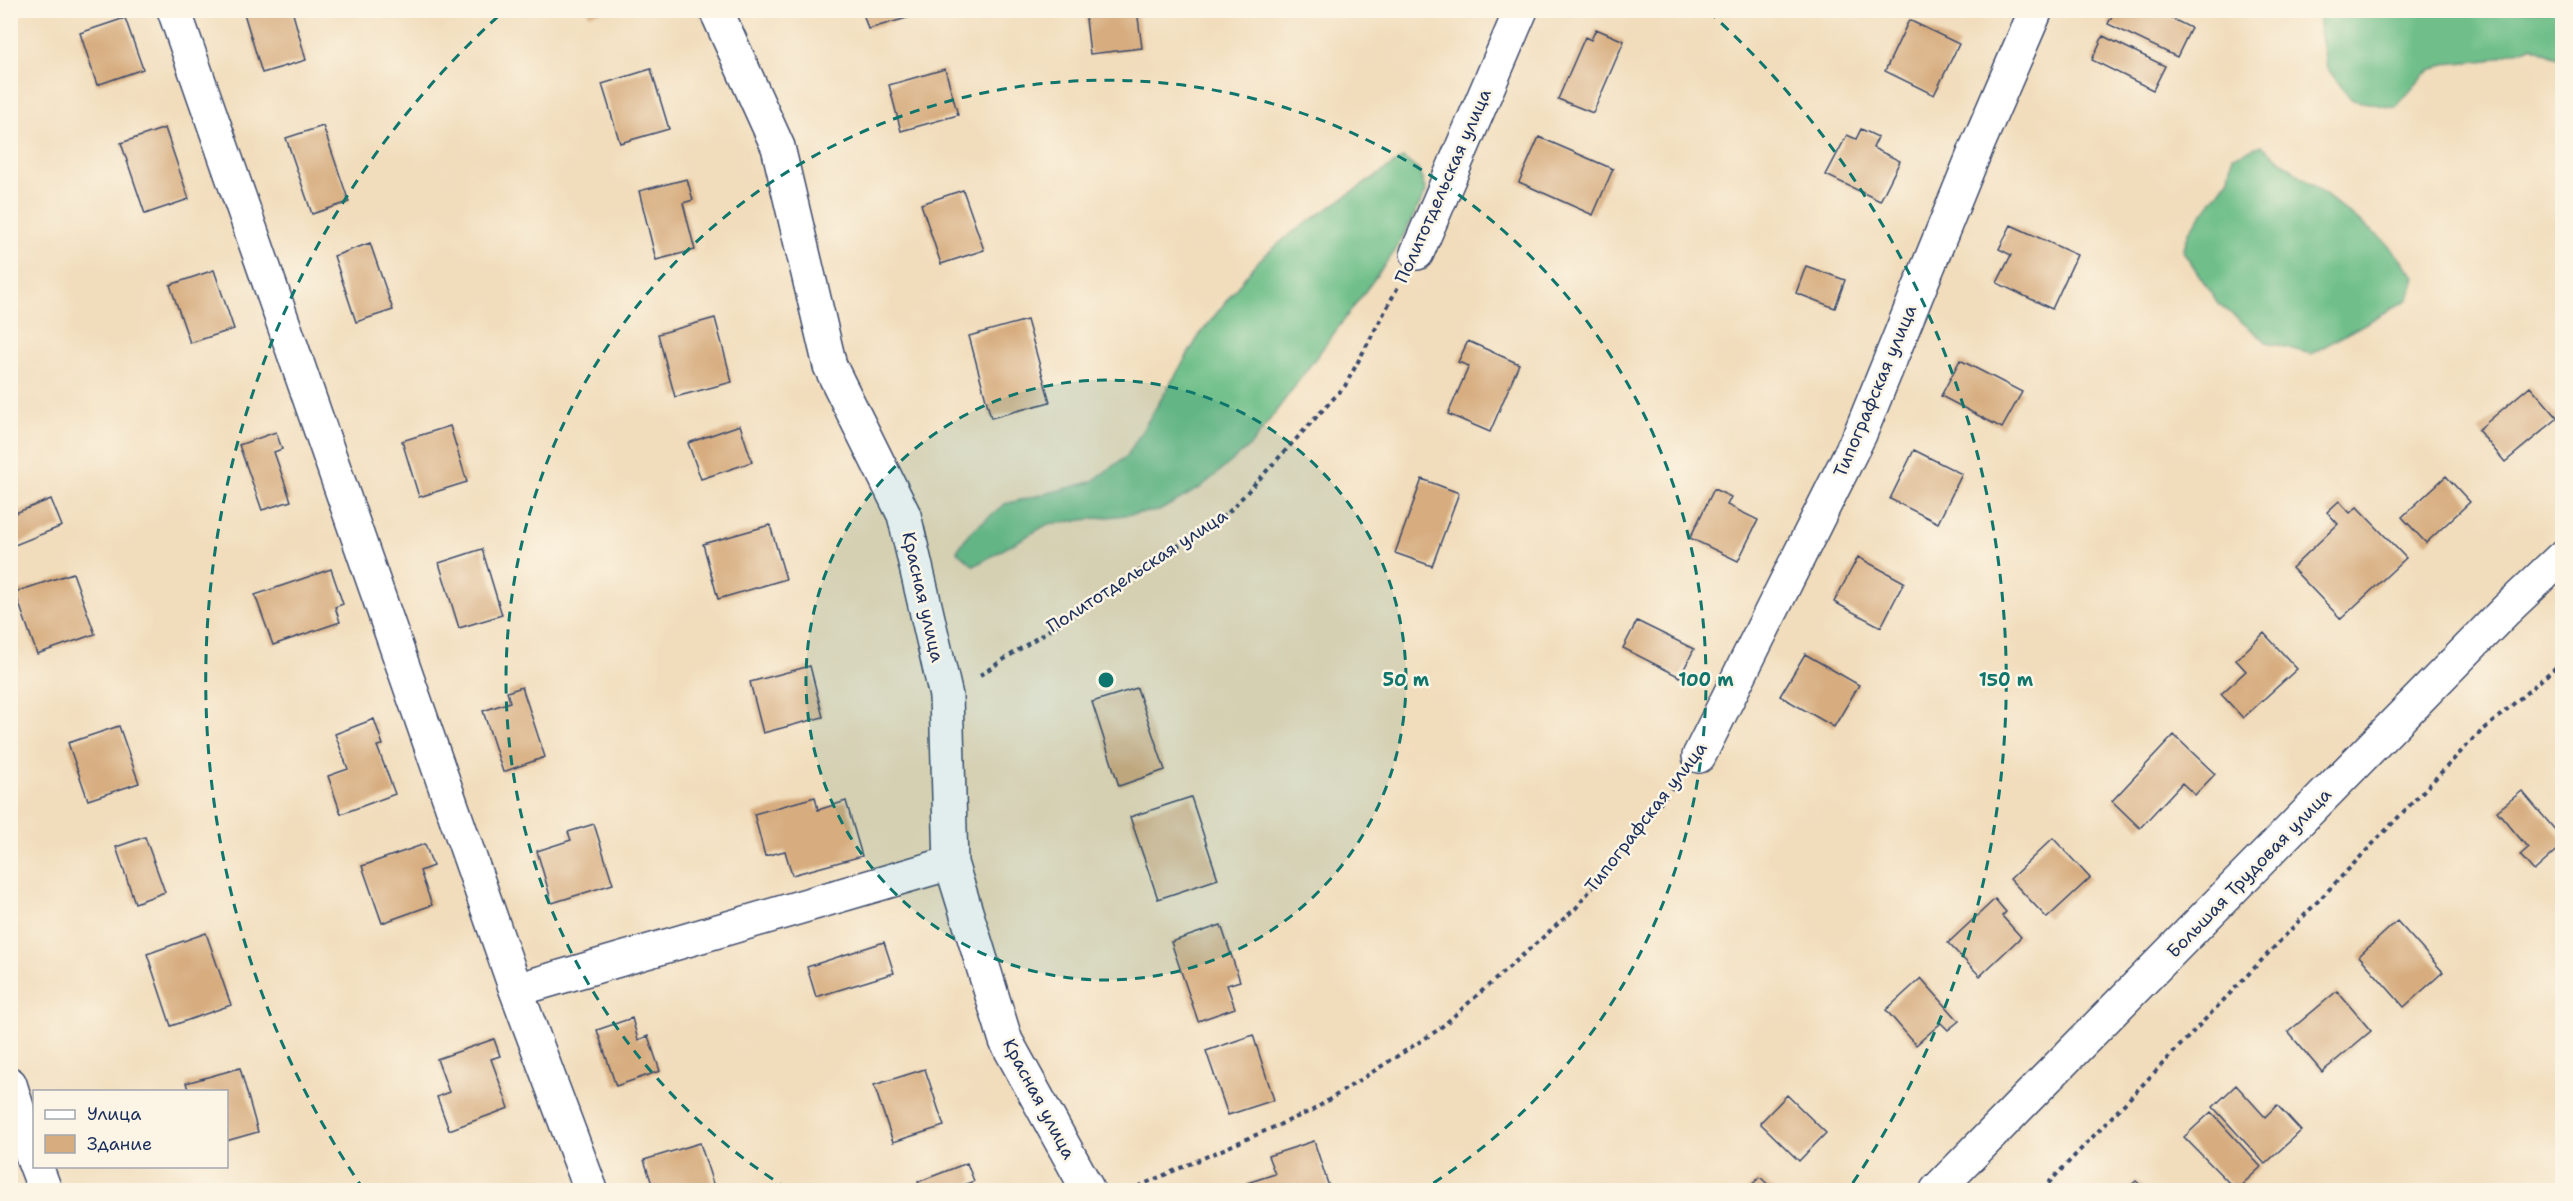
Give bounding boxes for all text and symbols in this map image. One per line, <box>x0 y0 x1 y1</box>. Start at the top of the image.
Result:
street label: Политотдельская улица <box>1389 85 1497 287</box>
street label: Типографская улица <box>1828 301 1922 481</box>
street label: Политотдельская улица <box>1042 504 1232 638</box>
street label: Красная улица <box>896 529 950 665</box>
text: 50 m <box>1383 668 1430 692</box>
text: 100 m <box>1678 668 1734 692</box>
text: 150 m <box>1979 668 2034 692</box>
centre of rings <box>1096 670 1116 690</box>
street label: Типографская улица <box>1580 737 1712 897</box>
street label: Большая Трудовая улица <box>2161 783 2337 963</box>
street label: Красная улица <box>997 1035 1081 1163</box>
legend <box>33 1090 228 1168</box>
text: Улица <box>87 1102 141 1126</box>
text: Здание <box>87 1132 152 1156</box>

